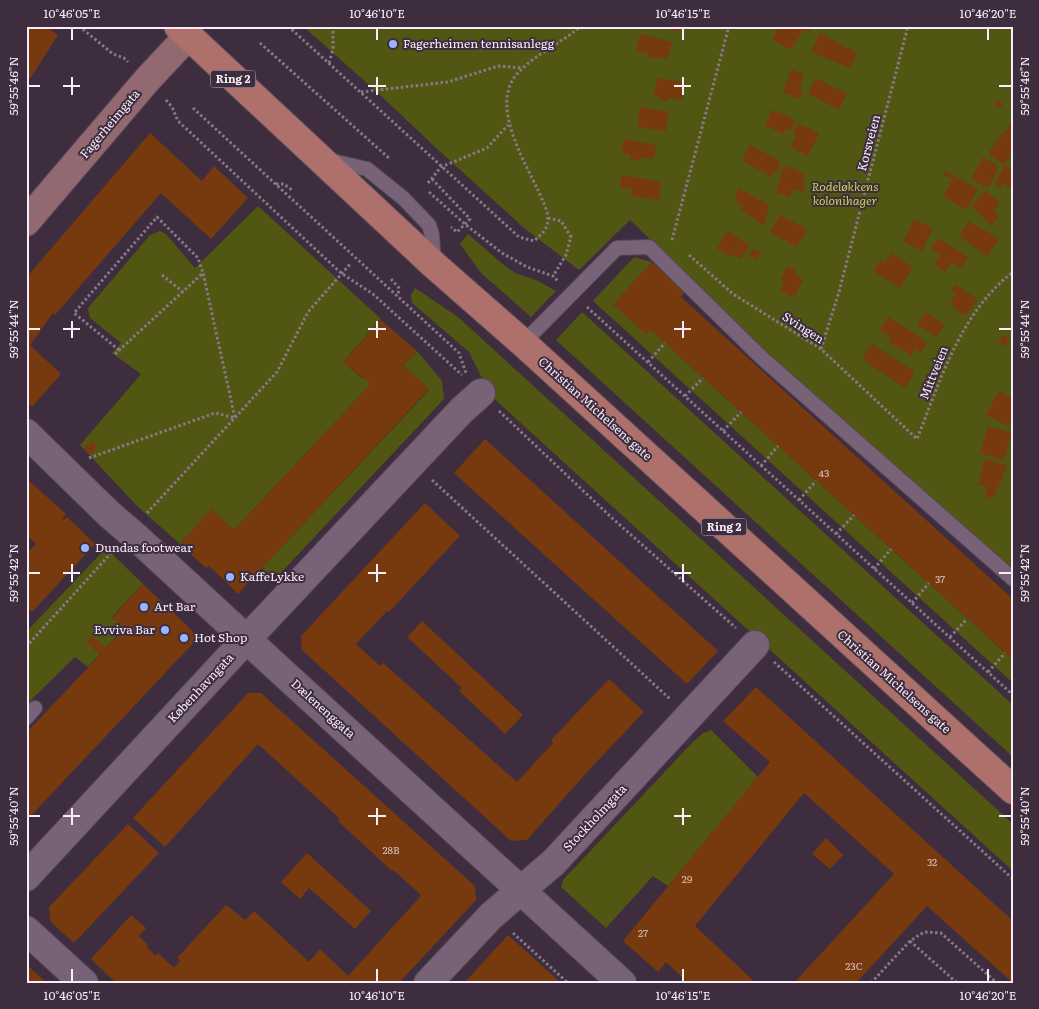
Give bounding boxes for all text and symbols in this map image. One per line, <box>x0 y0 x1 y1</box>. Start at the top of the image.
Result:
text: 10°46'05"E <box>44 4 101 22</box>
text: 10°46'10"E <box>349 4 405 22</box>
text: 10°46'15"E <box>656 4 711 22</box>
text: 10°46'20"E <box>960 4 1017 22</box>
place label: Fagerheimen tennisanlegg <box>403 34 555 52</box>
marker: Fagerheimen tennisanlegg <box>387 38 399 50</box>
text: 59°55'46"N <box>4 56 22 116</box>
text: 59°55'46"N <box>1015 56 1033 116</box>
road number: Ring 2 <box>210 70 256 88</box>
street label: Fagerheimgata <box>75 85 144 162</box>
street label: Korsveien <box>852 112 884 173</box>
park label: Rodeløkkens kolonihager <box>811 177 879 209</box>
text: 59°55'44"N <box>4 299 22 359</box>
text: 59°55'44"N <box>1015 299 1033 359</box>
street label: Svingen <box>779 307 828 347</box>
street label: Mittveien <box>914 343 952 402</box>
street label: Christian Michelsens gate <box>535 352 656 464</box>
house number: 43 <box>819 465 829 480</box>
road number: Ring 2 <box>702 518 746 536</box>
place label: Dundas footwear <box>95 538 193 556</box>
marker: Dundas footwear <box>79 542 91 554</box>
text: 59°55'42"N <box>4 544 22 602</box>
text: 59°55'42"N <box>1015 544 1033 602</box>
place label: KaffeLykke <box>240 567 304 585</box>
marker: KaffeLykke <box>224 571 236 583</box>
house number: 37 <box>935 571 945 586</box>
place label: Art Bar <box>154 597 196 615</box>
marker: Art Bar <box>138 601 150 613</box>
place label: Evviva Bar <box>94 620 155 638</box>
marker: Evviva Bar <box>159 624 171 636</box>
street label: Christian Michelsens gate <box>834 625 955 737</box>
place label: Hot Shop <box>194 628 247 646</box>
marker: Hot Shop <box>178 632 190 644</box>
street label: Københavngata <box>163 648 238 726</box>
street label: Dælenenggata <box>287 674 360 742</box>
street label: Stockholmgata <box>558 779 631 855</box>
text: 59°55'40"N <box>4 786 22 846</box>
text: 59°55'40"N <box>1015 786 1033 846</box>
house number: 28B <box>382 842 400 857</box>
house number: 32 <box>927 854 937 869</box>
house number: 29 <box>682 871 692 886</box>
house number: 27 <box>638 925 648 940</box>
house number: 23C <box>845 958 863 973</box>
text: 10°46'05"E <box>44 986 101 1004</box>
text: 10°46'10"E <box>349 986 405 1004</box>
text: 10°46'15"E <box>656 986 711 1004</box>
text: 10°46'20"E <box>960 986 1017 1004</box>

